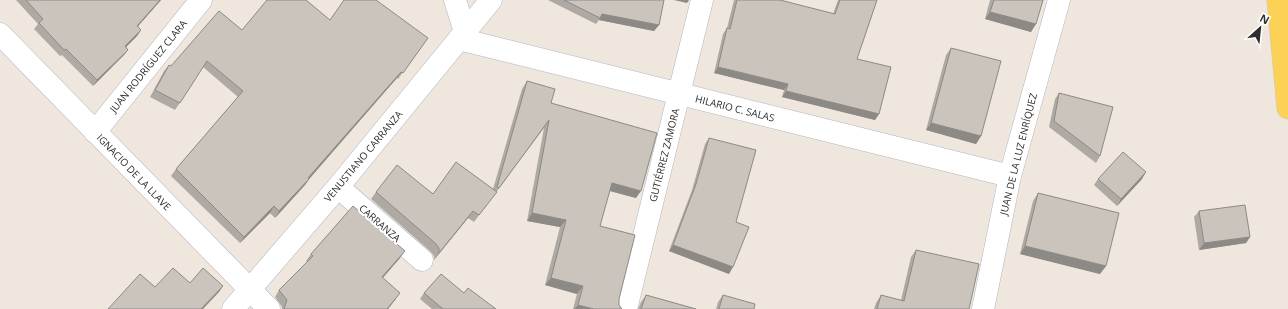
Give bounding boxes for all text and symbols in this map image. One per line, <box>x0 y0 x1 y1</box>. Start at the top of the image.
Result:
north arrow <box>1240 8 1280 48</box>
text: N <box>1257 10 1272 27</box>
street label: JUAN RODRÍGUEZ CLARA <box>106 16 190 116</box>
street label: HILARIO C. SALAS <box>694 91 776 125</box>
street label: JUAN DE LA LUZ ENRÍQUEZ <box>996 91 1040 217</box>
street label: GUTIÉRREZ ZAMORA <box>646 106 683 203</box>
street label: VENUSTIANO CARRANZA <box>321 107 406 205</box>
street label: IGNACIO DE LA LLAVE <box>94 131 174 213</box>
street label: CARRANZA <box>356 201 404 245</box>

